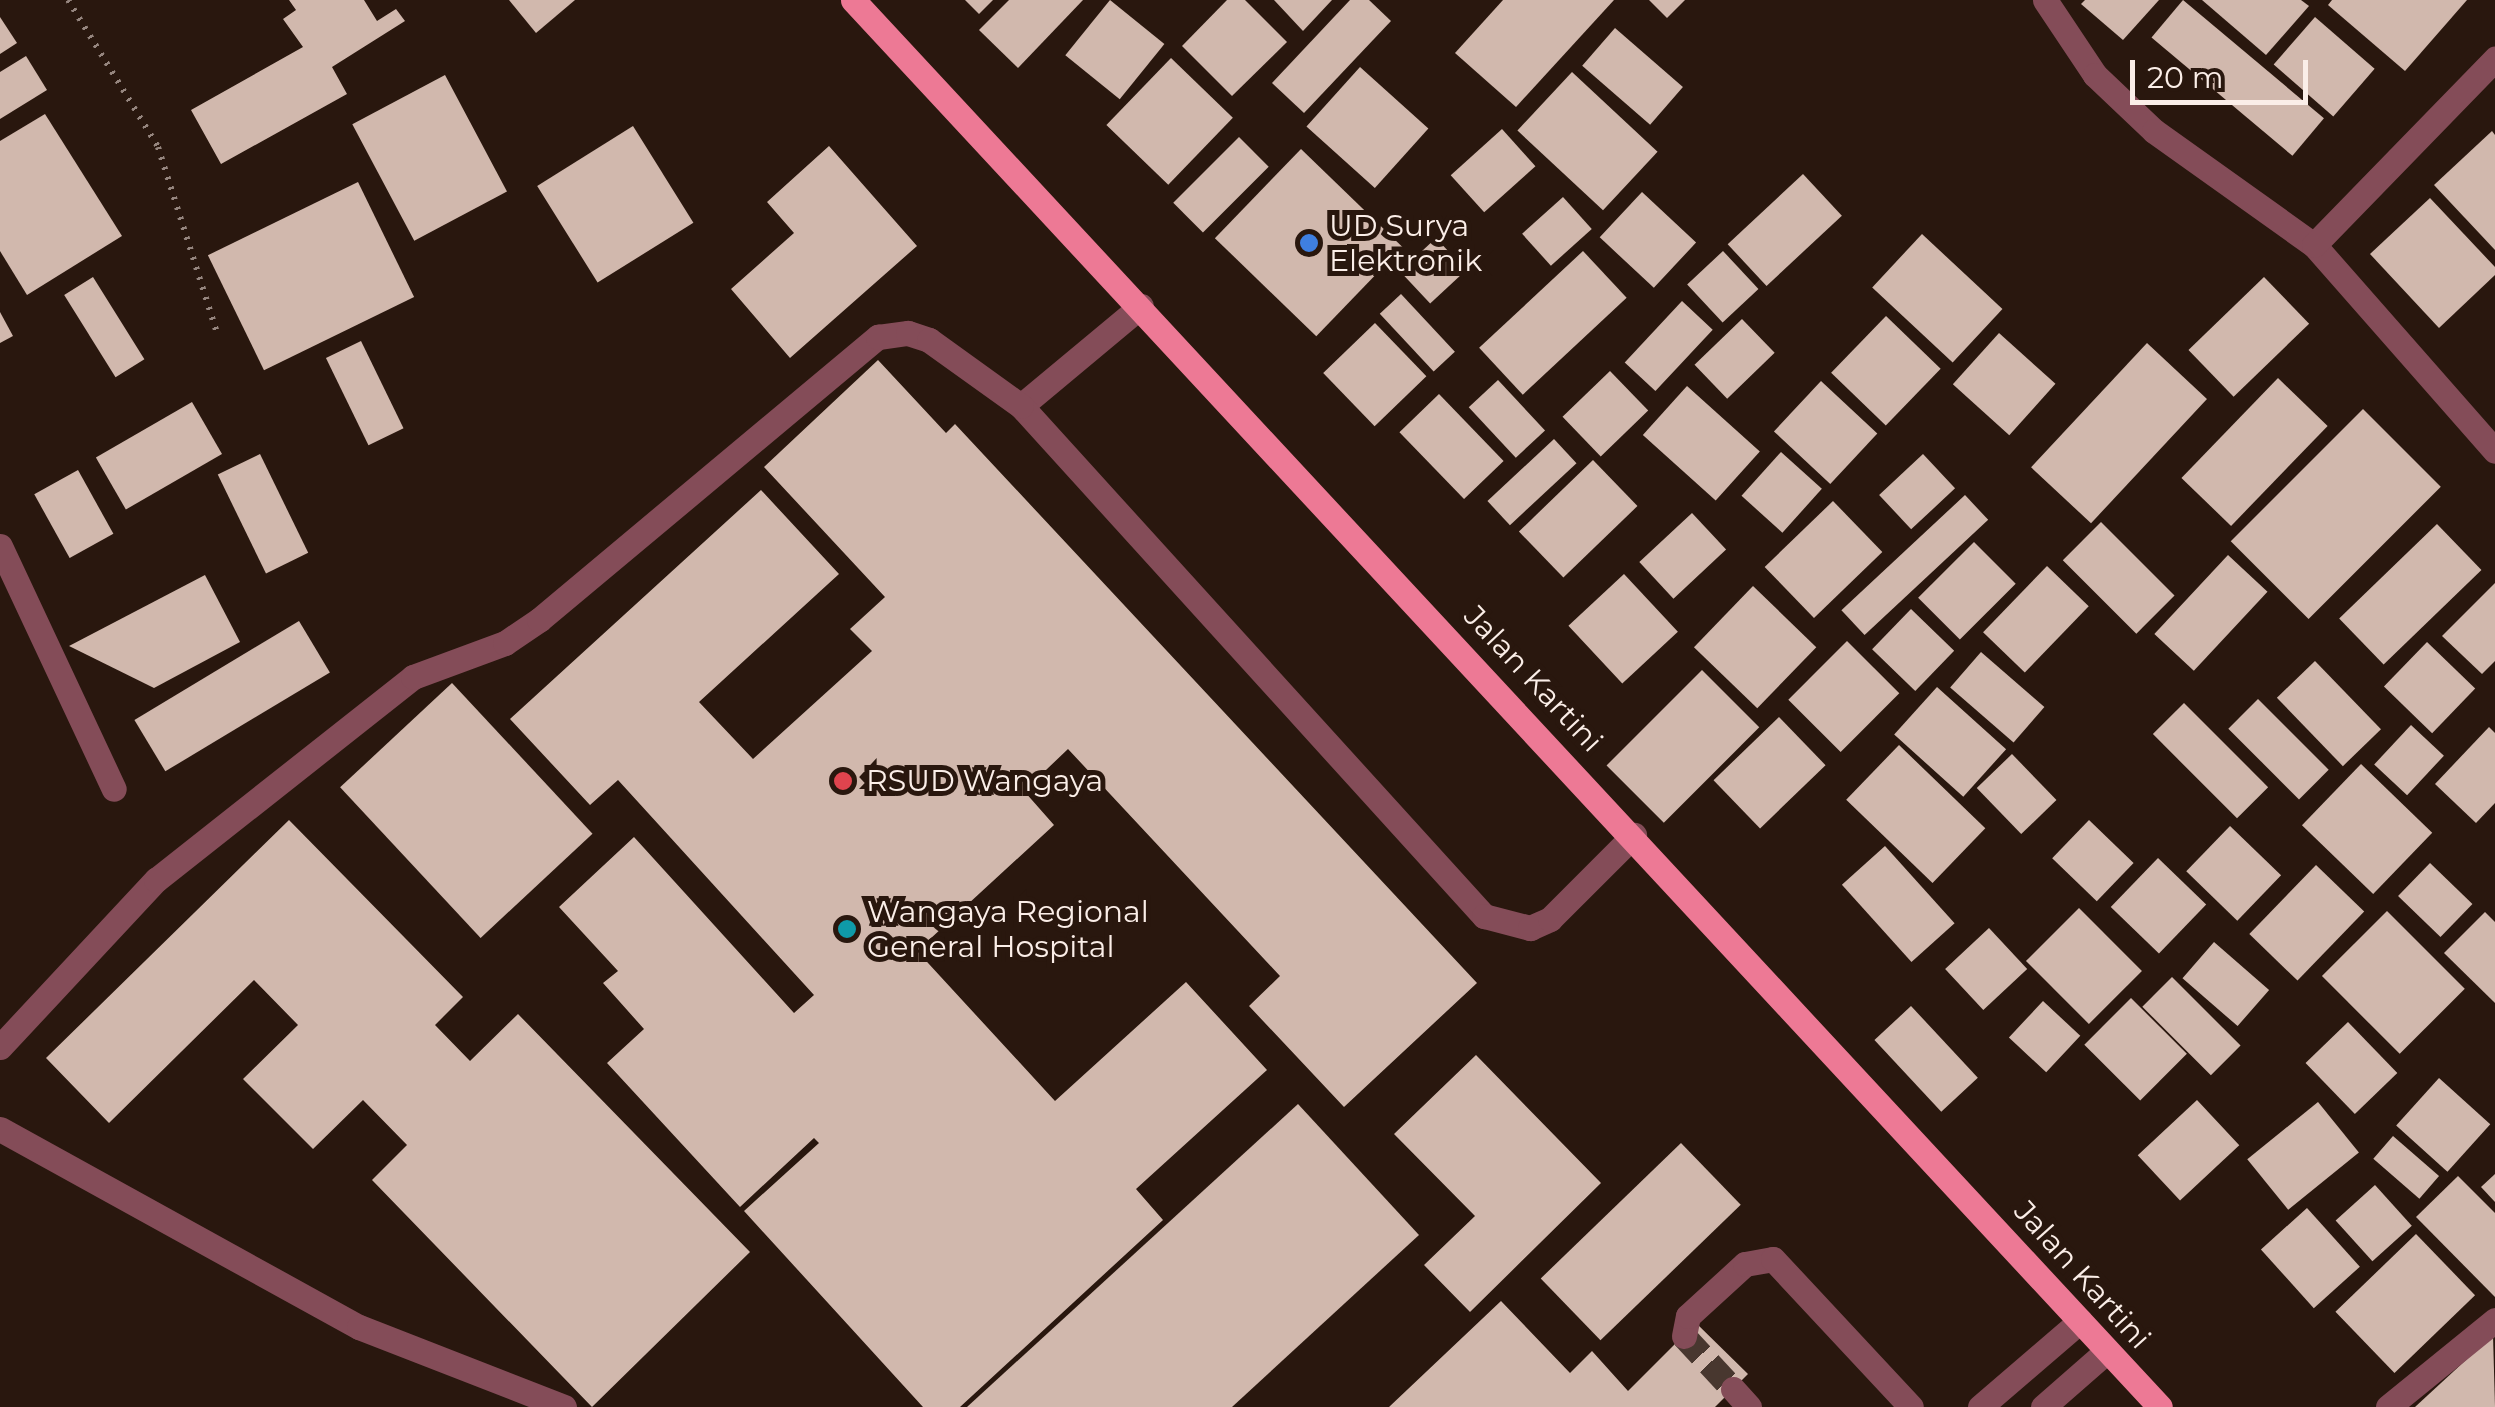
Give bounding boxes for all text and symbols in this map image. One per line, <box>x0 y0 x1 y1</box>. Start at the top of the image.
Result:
scale bar <box>2135 40 2312 102</box>
text: 20 m <box>2147 59 2224 96</box>
place label: UD Surya Elektronik <box>1329 208 1482 278</box>
marker: UD Surya Elektronik <box>1298 232 1320 254</box>
street label: Jalan Kartini <box>1456 599 1610 759</box>
place label: RSUD Wangaya <box>866 763 1103 799</box>
marker: RSUD Wangaya <box>830 768 856 794</box>
place label: Wangaya Regional General Hospital <box>867 894 1149 964</box>
marker: Wangaya Regional General Hospital <box>836 918 858 940</box>
street label: Jalan Kartini <box>2006 1194 2158 1356</box>

